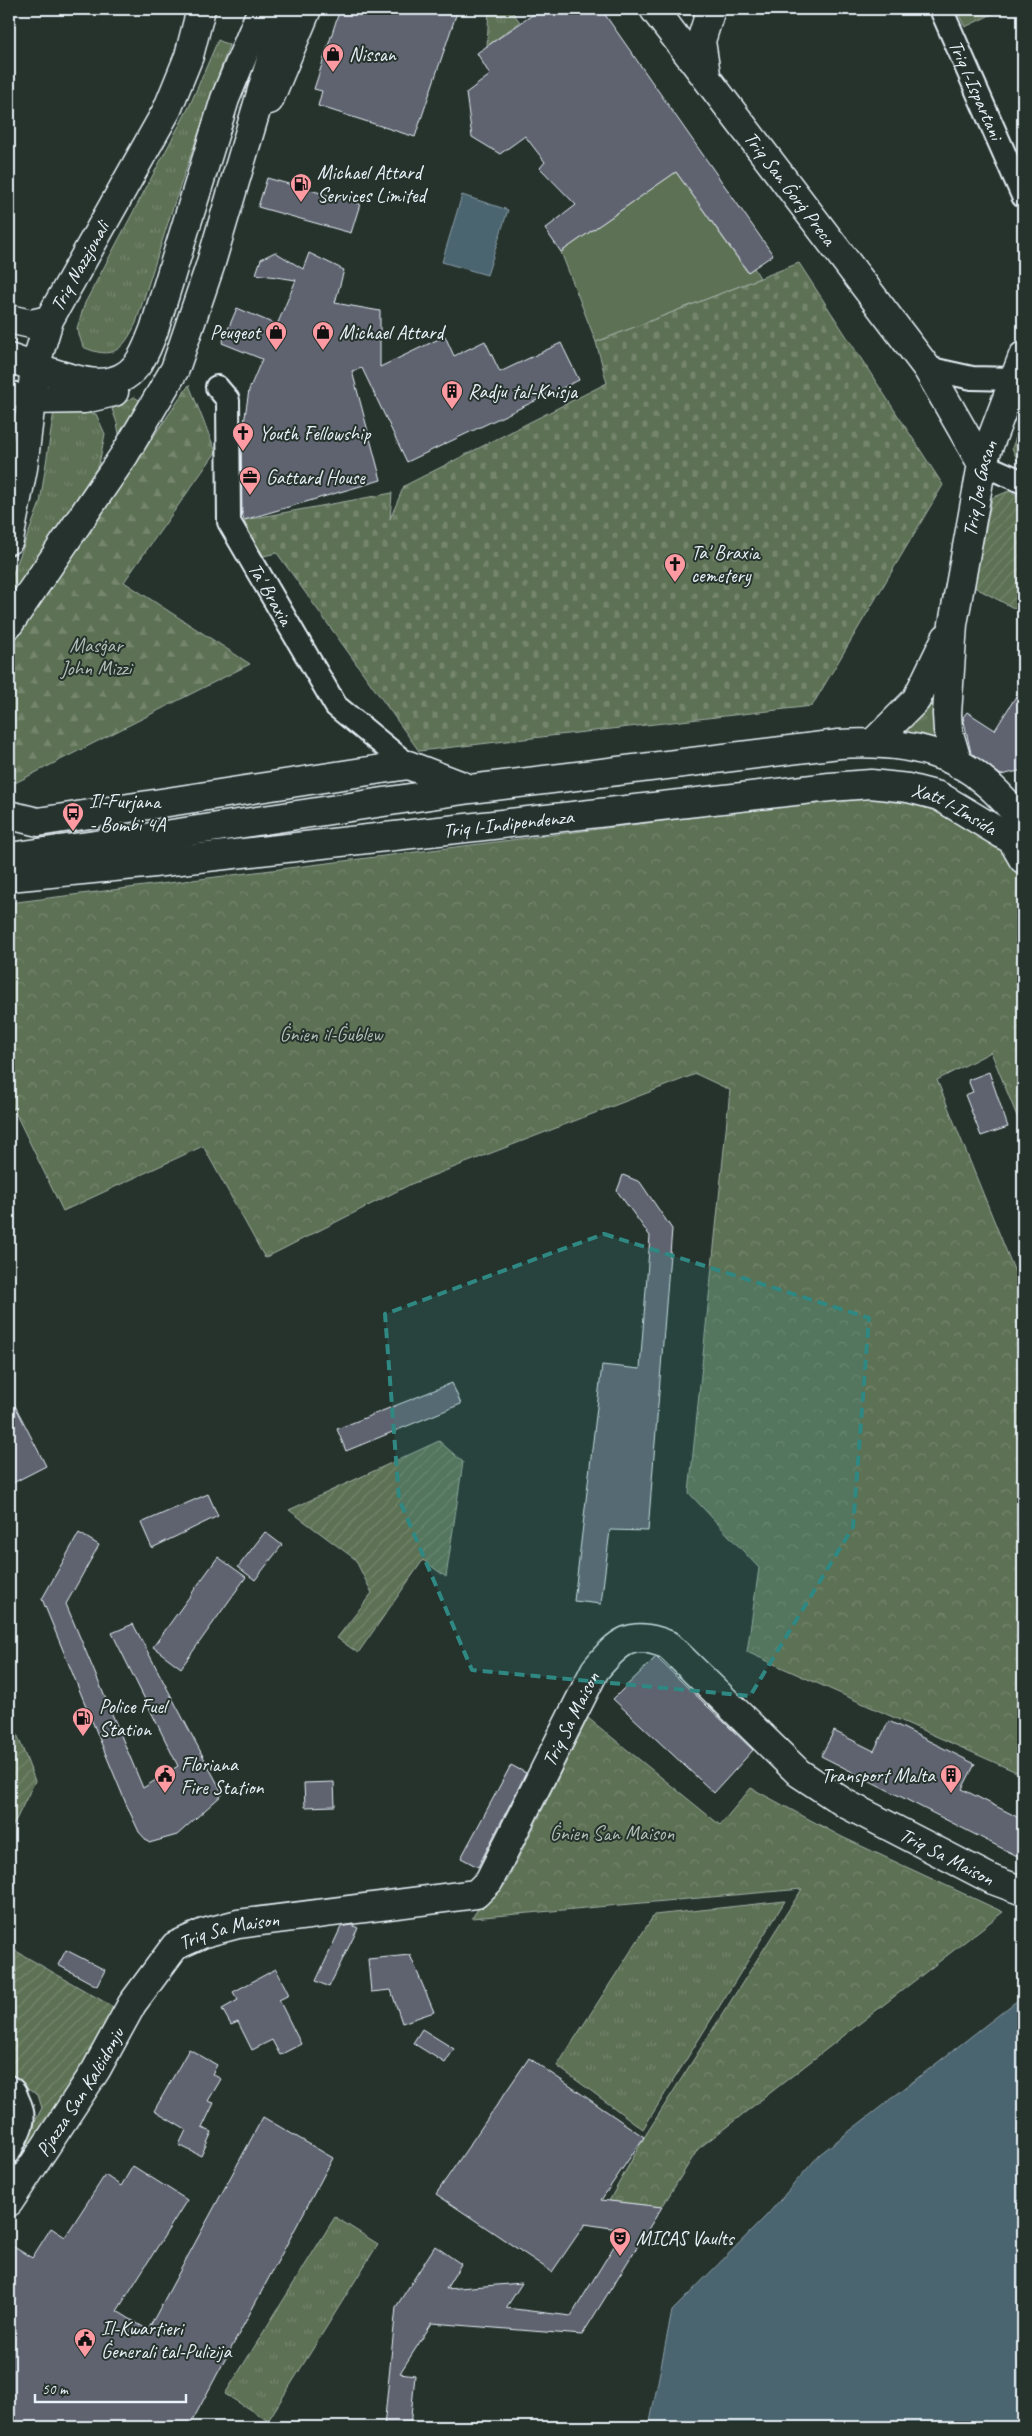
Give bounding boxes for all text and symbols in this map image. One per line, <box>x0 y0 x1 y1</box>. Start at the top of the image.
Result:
street label: Triq l-Ispartani <box>944 36 1010 145</box>
shop icon: Nissan <box>321 42 345 73</box>
place label: Nissan <box>349 42 397 67</box>
street label: Triq San Ġorġ Preca <box>739 126 843 252</box>
place label: Michael Attard Services Limited <box>317 160 429 208</box>
fuel station icon: Michael Attard Services Limited <box>289 172 313 203</box>
street label: Triq Nazzjonali <box>44 215 116 315</box>
place label: Peugeot <box>210 320 262 345</box>
shop icon: Peugeot <box>264 320 288 351</box>
shop icon: Michael Attard <box>311 320 335 351</box>
place label: Michael Attard <box>339 320 446 345</box>
building icon: Radju tal-Knisja <box>440 379 464 410</box>
place label: Radju tal-Knisja <box>468 379 579 404</box>
church icon: Youth Fellowship <box>231 421 255 452</box>
place label: Youth Fellowship <box>259 421 372 446</box>
street label: Triq Joe Gasan <box>957 435 1003 538</box>
office icon: Gattard House <box>238 465 262 496</box>
place label: Gattard House <box>266 465 366 490</box>
place label: Ta' Braxia cemetery <box>691 540 761 588</box>
church icon: Ta' Braxia cemetery <box>663 552 687 583</box>
street label: Ta' Braxia <box>243 558 300 631</box>
park label: Masġar John Mizzi <box>60 633 134 681</box>
street label: Xatt l-Imsida <box>909 777 1003 841</box>
place label: Il-Furjana - Bombi 4A <box>89 789 166 837</box>
bus stop icon: Il-Furjana - Bombi 4A <box>61 801 85 832</box>
street label: Triq l-Indipendenza <box>442 803 576 843</box>
park label: Ġnien il-Ġublew <box>280 1022 384 1047</box>
street label: Triq Sa Maison <box>536 1667 605 1771</box>
place label: Police Fuel Station <box>99 1694 170 1742</box>
fuel station icon: Police Fuel Station <box>71 1706 95 1737</box>
place label: Floriana Fire Station <box>181 1752 265 1800</box>
public building icon: Floriana Fire Station <box>153 1763 177 1794</box>
place label: Transport Malta <box>821 1763 936 1788</box>
building icon: Transport Malta <box>939 1763 963 1794</box>
park label: Ġnien San Maison <box>550 1821 675 1846</box>
street label: Triq Sa Maison <box>895 1821 999 1891</box>
street label: Triq Sa Maison <box>175 1906 281 1955</box>
street label: Pjazza San Kalċidonju <box>30 2022 130 2161</box>
theatre icon: MICAS Vaults <box>608 2226 632 2257</box>
place label: MICAS Vaults <box>636 2226 736 2251</box>
place label: Il-Kwartieri Ġenerali tal-Pulizija <box>101 2316 232 2364</box>
public building icon: Il-Kwartieri Ġenerali tal-Pulizija <box>73 2327 97 2358</box>
scale bar <box>35 2371 186 2403</box>
text: 50 m <box>42 2380 69 2399</box>

